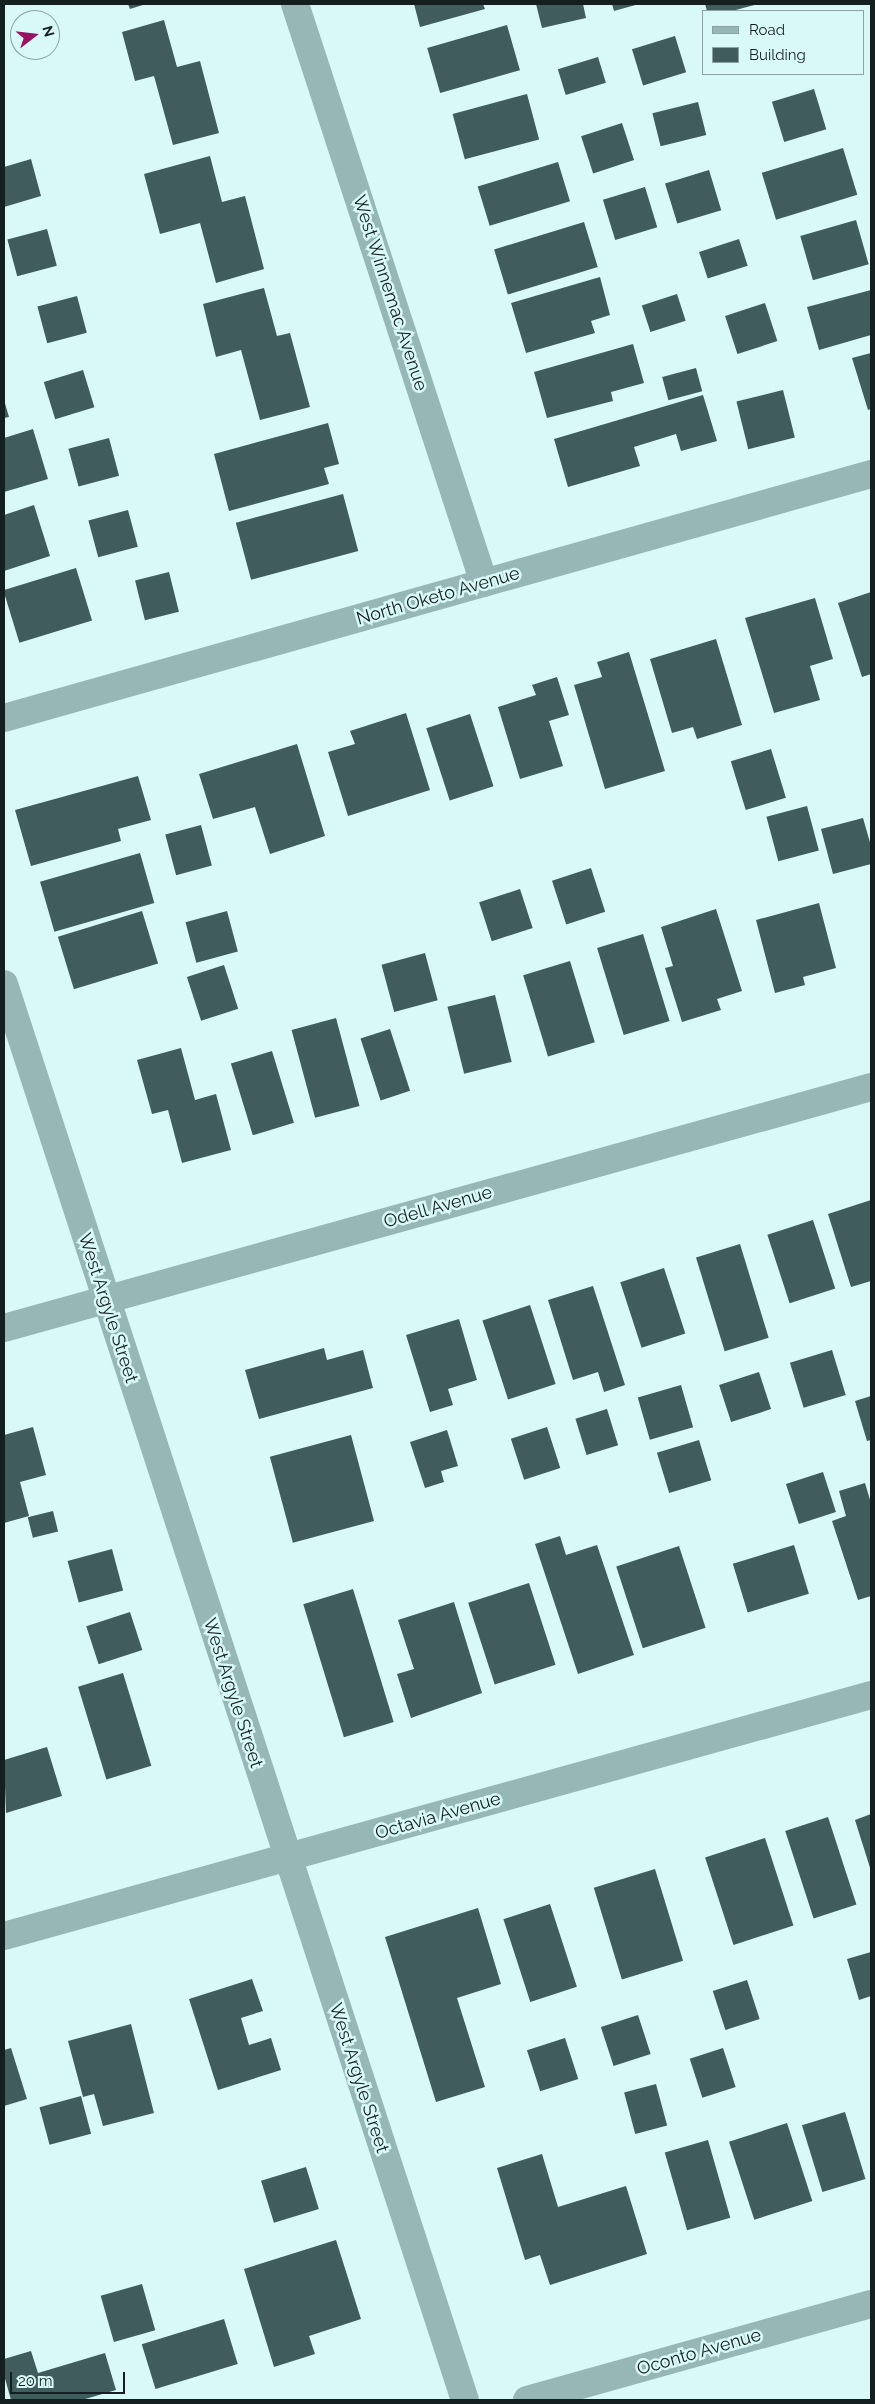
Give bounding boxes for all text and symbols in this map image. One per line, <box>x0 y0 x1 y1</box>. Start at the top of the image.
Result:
north arrow <box>10 10 60 60</box>
legend <box>702 10 865 75</box>
text: Road <box>749 21 785 39</box>
text: N <box>39 24 58 38</box>
text: Building <box>749 46 806 64</box>
street label: West Winnemac Avenue <box>348 192 432 394</box>
street label: North Oketo Avenue <box>354 562 522 630</box>
street label: Odell Avenue <box>381 1181 495 1233</box>
street label: West Argyle Street <box>74 1230 142 1386</box>
street label: West Argyle Street <box>199 1615 267 1771</box>
street label: Octavia Avenue <box>373 1788 503 1844</box>
street label: West Argyle Street <box>325 2000 393 2156</box>
street label: Oconto Avenue <box>634 2324 764 2380</box>
scale bar <box>12 2362 128 2394</box>
text: 20 m <box>18 2372 53 2390</box>

